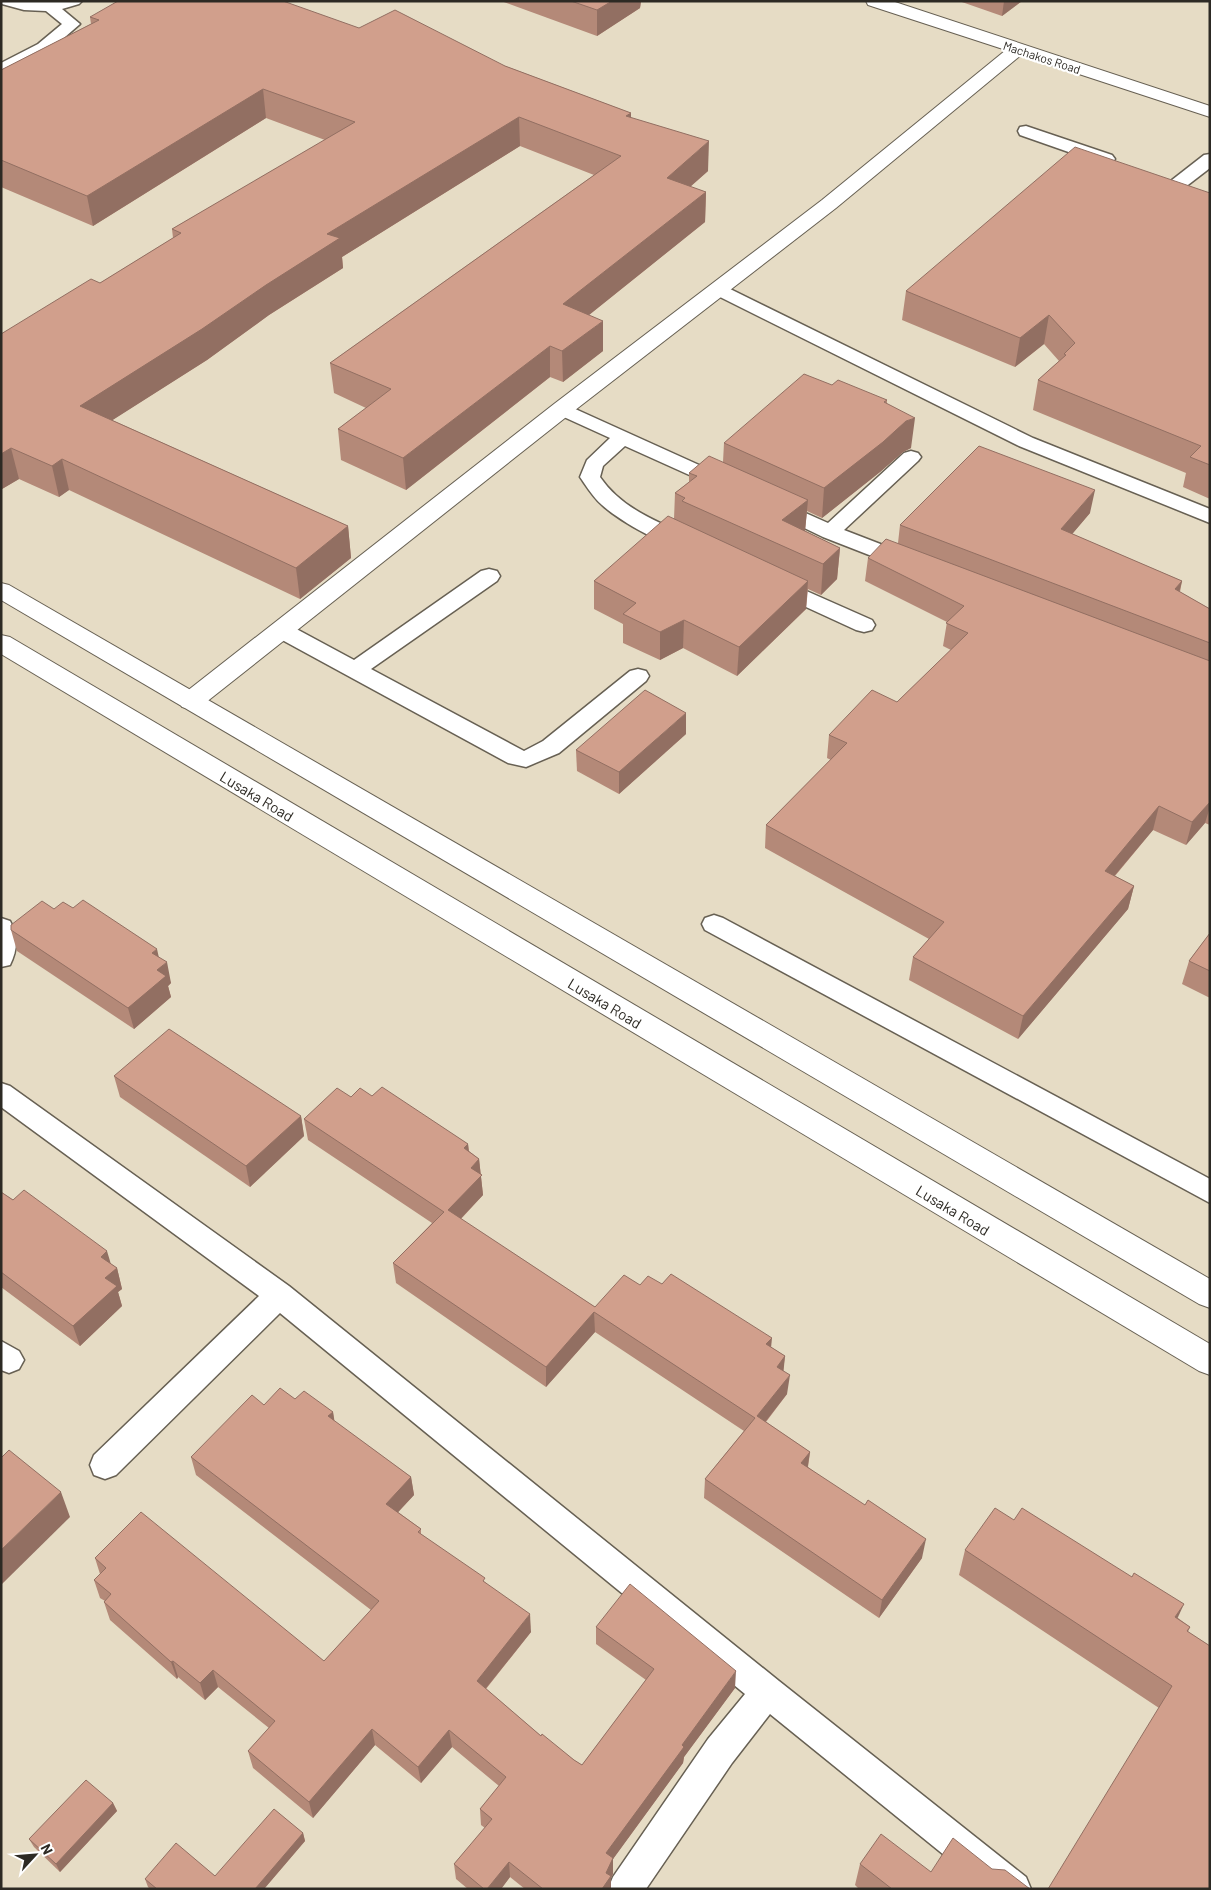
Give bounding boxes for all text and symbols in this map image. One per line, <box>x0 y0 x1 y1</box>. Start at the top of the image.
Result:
street label: Machakos Road <box>1002 38 1082 76</box>
street label: Lusaka Road <box>217 767 297 825</box>
street label: Lusaka Road <box>565 974 645 1032</box>
street label: Lusaka Road <box>913 1181 993 1239</box>
north arrow <box>10 1830 60 1880</box>
text: N <box>37 1841 57 1857</box>

